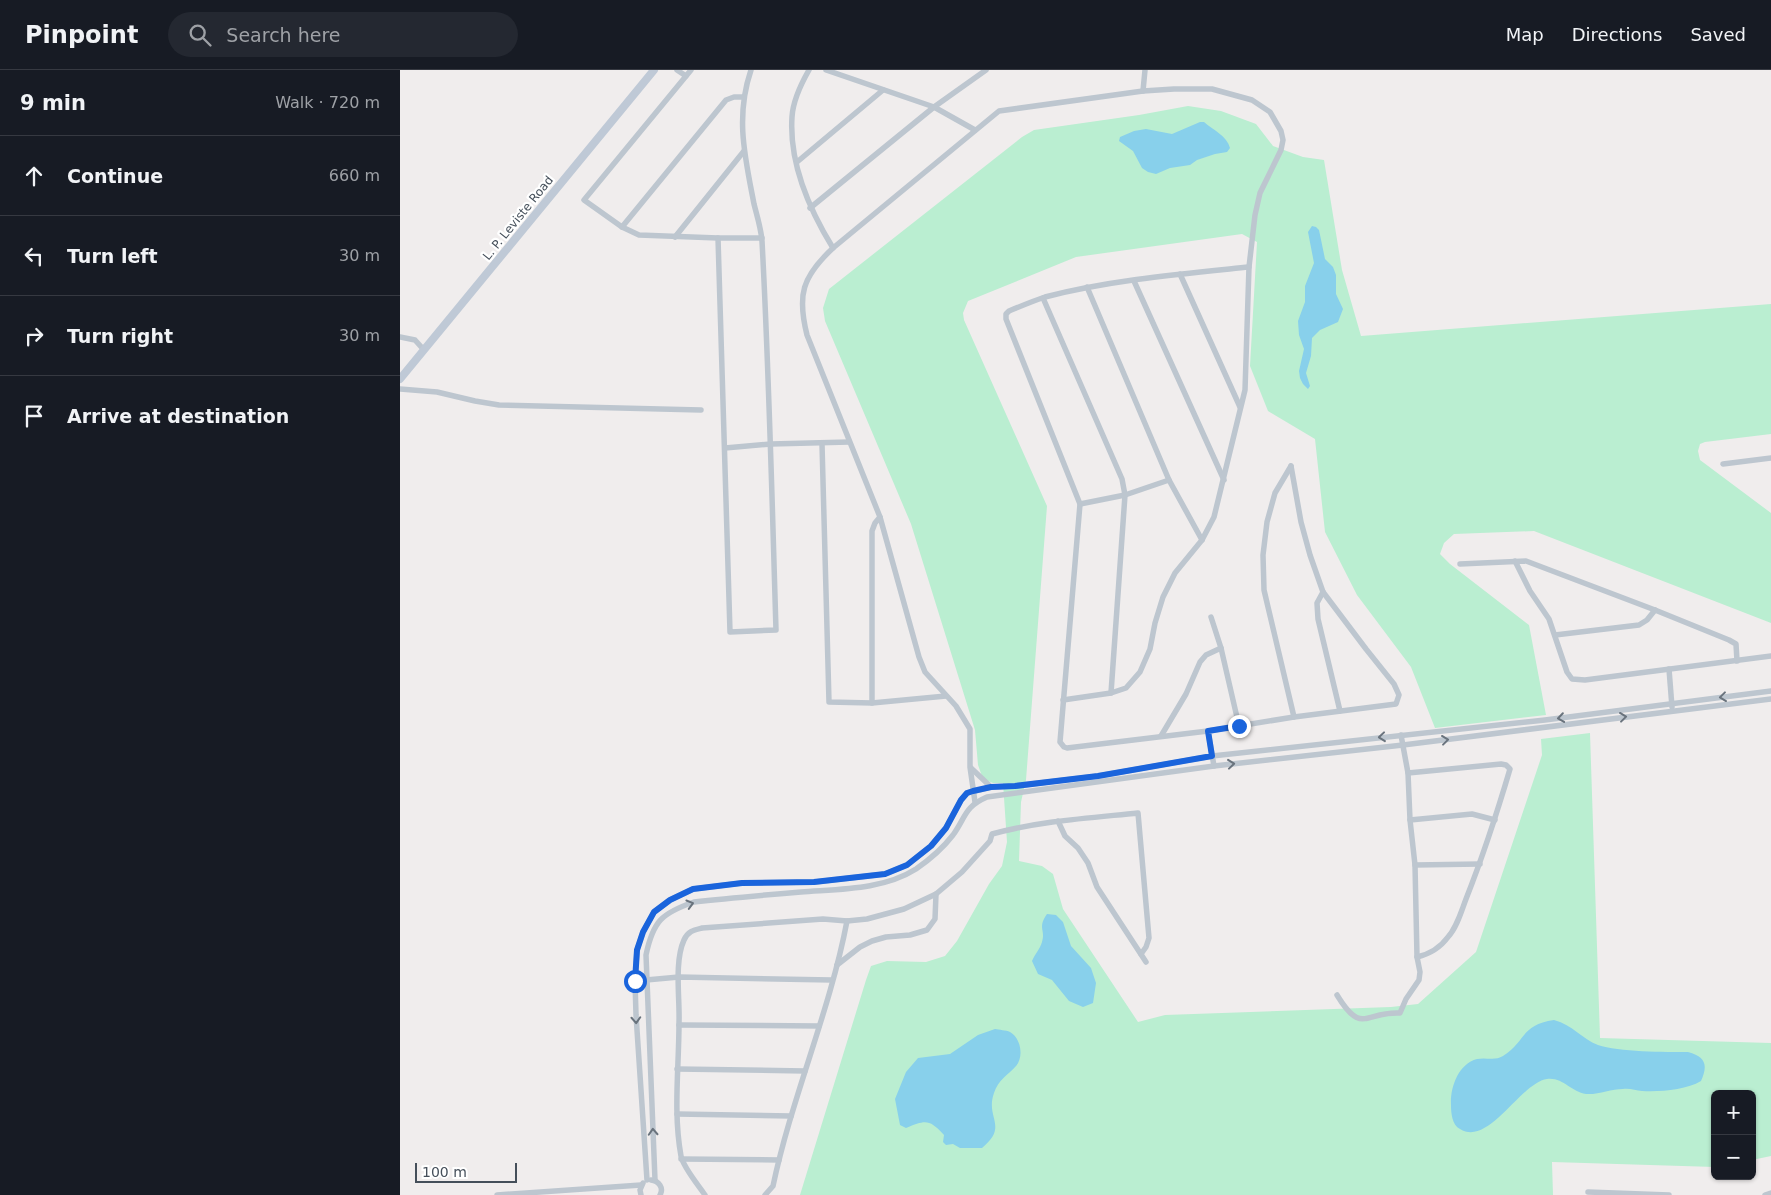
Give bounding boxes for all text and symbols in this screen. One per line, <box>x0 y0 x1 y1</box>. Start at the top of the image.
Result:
search box <box>168 12 518 57</box>
text: Pinpoint <box>25 21 138 49</box>
icon: search <box>186 21 214 49</box>
text: Search here <box>226 24 341 46</box>
text: Map <box>1506 24 1544 45</box>
text: Directions <box>1572 24 1662 45</box>
text: Saved <box>1690 24 1746 45</box>
text: 9 min <box>20 91 86 115</box>
text: Walk · 720 m <box>275 93 380 112</box>
icon: ahead <box>20 162 48 190</box>
text: Continue <box>67 165 163 187</box>
text: 660 m <box>329 166 380 185</box>
street label: L. P. Leviste Road <box>480 173 556 263</box>
icon: left <box>20 242 48 270</box>
text: Turn left <box>67 245 158 267</box>
text: 30 m <box>339 246 380 265</box>
icon: right <box>20 322 48 350</box>
text: Turn right <box>67 325 173 347</box>
text: 30 m <box>339 326 380 345</box>
icon: arrive <box>20 402 48 430</box>
text: Arrive at destination <box>67 405 289 427</box>
one-way arrow <box>1718 691 1726 702</box>
one-way arrow <box>1557 712 1566 722</box>
one-way arrow <box>1619 712 1627 723</box>
route end <box>1228 715 1251 738</box>
one-way arrow <box>1378 731 1386 742</box>
one-way arrow <box>1441 735 1449 746</box>
one-way arrow <box>1227 759 1235 770</box>
one-way arrow <box>685 899 694 909</box>
route start <box>624 970 647 993</box>
one-way arrow <box>631 1016 642 1024</box>
map controls <box>1711 1090 1756 1180</box>
button: + <box>1711 1090 1756 1135</box>
one-way arrow <box>647 1127 658 1135</box>
button: − <box>1711 1135 1756 1180</box>
scale bar <box>415 1160 518 1183</box>
text: 100 m <box>422 1164 467 1180</box>

